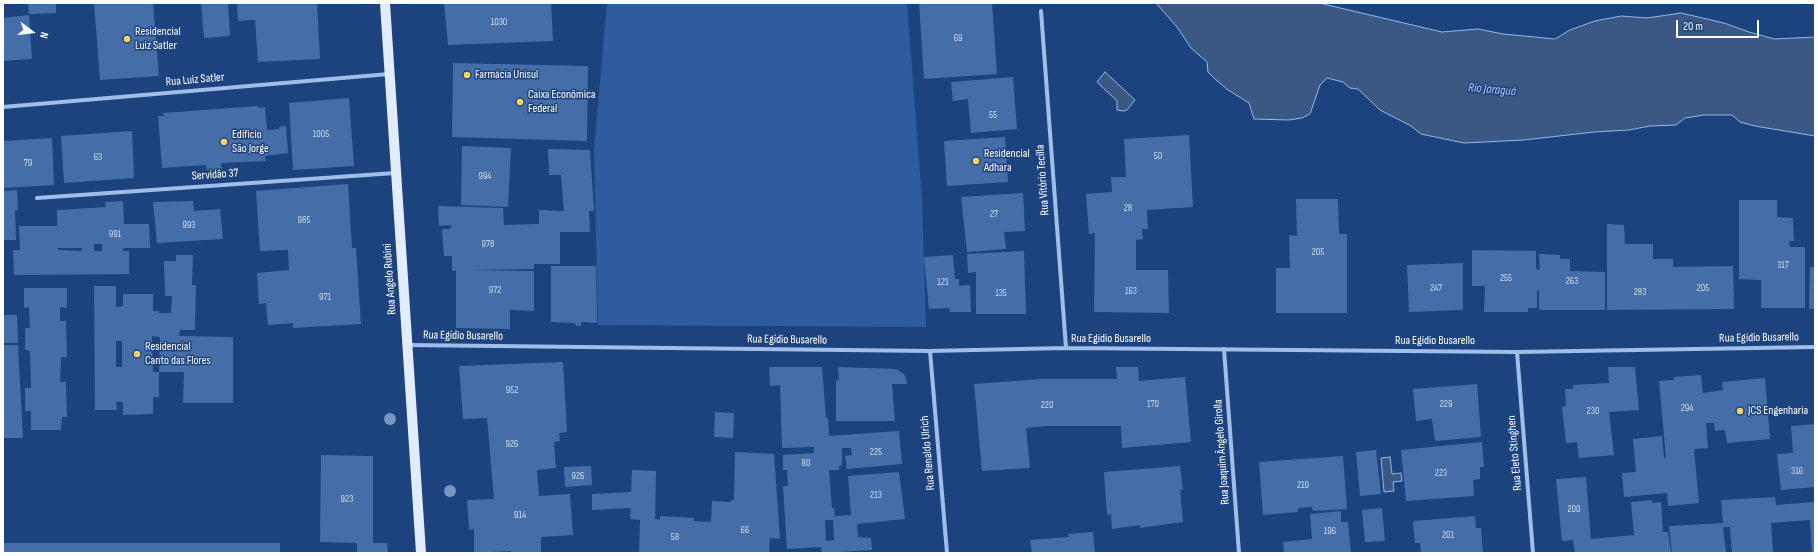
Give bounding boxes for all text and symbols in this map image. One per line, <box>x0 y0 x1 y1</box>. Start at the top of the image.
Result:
north arrow <box>12 12 52 52</box>
scale bar <box>1678 12 1761 38</box>
house number: 1030 <box>491 16 507 28</box>
text: 20 m <box>1683 19 1703 34</box>
place label: Residencial Luiz Satler <box>135 25 181 53</box>
text: N <box>37 31 51 40</box>
house number: 69 <box>954 32 962 44</box>
marker: Residencial Luiz Satler <box>122 34 132 44</box>
place label: Farmácia Unisul <box>475 68 538 82</box>
street label: Rua Luiz Satler <box>165 70 225 90</box>
marker: Farmácia Unisul <box>462 70 472 80</box>
water label: Rio Jaraguá <box>1467 80 1517 100</box>
place label: Caixa Econômica Federal <box>528 88 595 116</box>
marker: Caixa Econômica Federal <box>515 97 525 107</box>
house number: 55 <box>989 109 997 121</box>
place label: Edifício São Jorge <box>232 128 269 156</box>
house number: 1005 <box>313 128 329 140</box>
marker: Edifício São Jorge <box>219 137 229 147</box>
street label: Rua Vitório Tecilla <box>1033 144 1053 216</box>
place label: Residencial Adhara <box>984 147 1030 175</box>
house number: 50 <box>1154 150 1162 162</box>
house number: 63 <box>94 151 102 163</box>
marker: Residencial Adhara <box>971 156 981 166</box>
house number: 79 <box>24 157 32 169</box>
street label: Servidão 37 <box>191 166 239 184</box>
house number: 994 <box>478 170 492 182</box>
house number: 28 <box>1124 202 1132 214</box>
house number: 27 <box>990 208 998 220</box>
house number: 985 <box>298 214 310 226</box>
house number: 993 <box>182 219 196 231</box>
house number: 991 <box>109 228 121 240</box>
house number: 978 <box>482 238 494 250</box>
street label: Rua Angelo Rubini <box>380 243 400 315</box>
house number: 205 <box>1312 246 1324 258</box>
house number: 317 <box>1777 259 1789 271</box>
house number: 255 <box>1500 272 1512 284</box>
house number: 263 <box>1566 275 1578 287</box>
house number: 121 <box>937 276 949 288</box>
house number: 247 <box>1430 282 1442 294</box>
house number: 205 <box>1697 282 1709 294</box>
house number: 972 <box>489 284 501 296</box>
house number: 163 <box>1125 285 1137 297</box>
house number: 283 <box>1634 286 1646 298</box>
house number: 135 <box>995 287 1007 299</box>
house number: 971 <box>319 291 331 303</box>
street label: Rua Egídio Busarello <box>423 328 503 344</box>
street label: Rua Egídio Busarello <box>1719 330 1799 346</box>
street label: Rua Egídio Busarello <box>747 332 827 348</box>
street label: Rua Egídio Busarello <box>1071 332 1151 346</box>
street label: Rua Egídio Busarello <box>1395 334 1475 348</box>
place label: Residencial Canto das Flores <box>145 340 211 368</box>
marker: Residencial Canto das Flores <box>132 349 142 359</box>
house number: 952 <box>506 384 518 396</box>
house number: 170 <box>1147 398 1159 410</box>
house number: 229 <box>1440 398 1452 410</box>
house number: 220 <box>1041 399 1053 411</box>
street label: Rua Joaquim Ângelo Girolla <box>1211 399 1233 505</box>
house number: 294 <box>1681 402 1693 414</box>
place label: JCS Engenharia <box>1748 404 1808 418</box>
house number: 230 <box>1587 405 1599 417</box>
marker: JCS Engenharia <box>1735 406 1745 416</box>
street label: Rua Renaldo Ulrich <box>918 415 938 491</box>
street label: Rua Eleto Stinghen <box>1505 415 1525 491</box>
house number: 926 <box>506 438 518 450</box>
house number: 225 <box>870 446 882 458</box>
house number: 80 <box>802 457 810 469</box>
house number: 316 <box>1791 465 1803 477</box>
house number: 223 <box>1435 467 1447 479</box>
house number: 926 <box>572 470 584 482</box>
house number: 210 <box>1297 479 1309 491</box>
house number: 213 <box>870 489 882 501</box>
house number: 923 <box>341 493 353 505</box>
house number: 200 <box>1567 503 1581 515</box>
house number: 914 <box>514 509 526 521</box>
house number: 66 <box>741 524 749 536</box>
house number: 196 <box>1324 525 1336 537</box>
house number: 201 <box>1442 529 1454 541</box>
house number: 58 <box>671 531 679 543</box>

